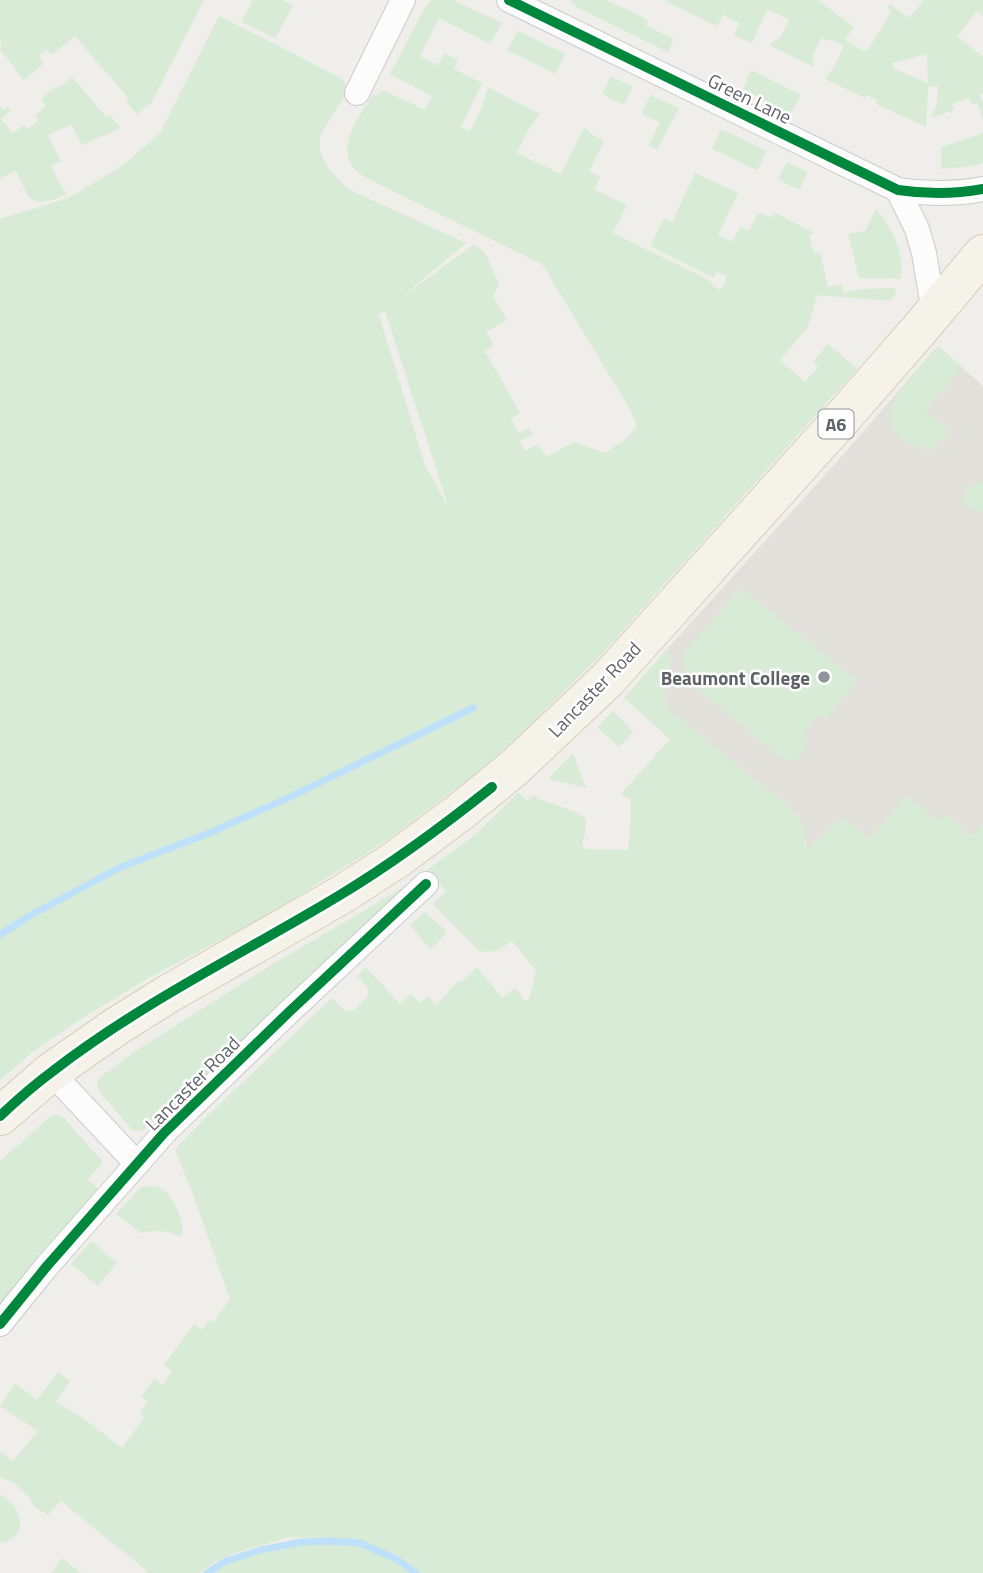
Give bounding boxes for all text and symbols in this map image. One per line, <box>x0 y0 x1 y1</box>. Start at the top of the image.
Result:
street label: Green Lane <box>703 65 797 131</box>
road number: A6 <box>818 410 854 438</box>
street label: Lancaster Road <box>541 634 647 744</box>
place label: Beaumont College <box>661 663 810 692</box>
marker: Beaumont College <box>816 669 832 685</box>
street label: Lancaster Road <box>138 1029 246 1137</box>

